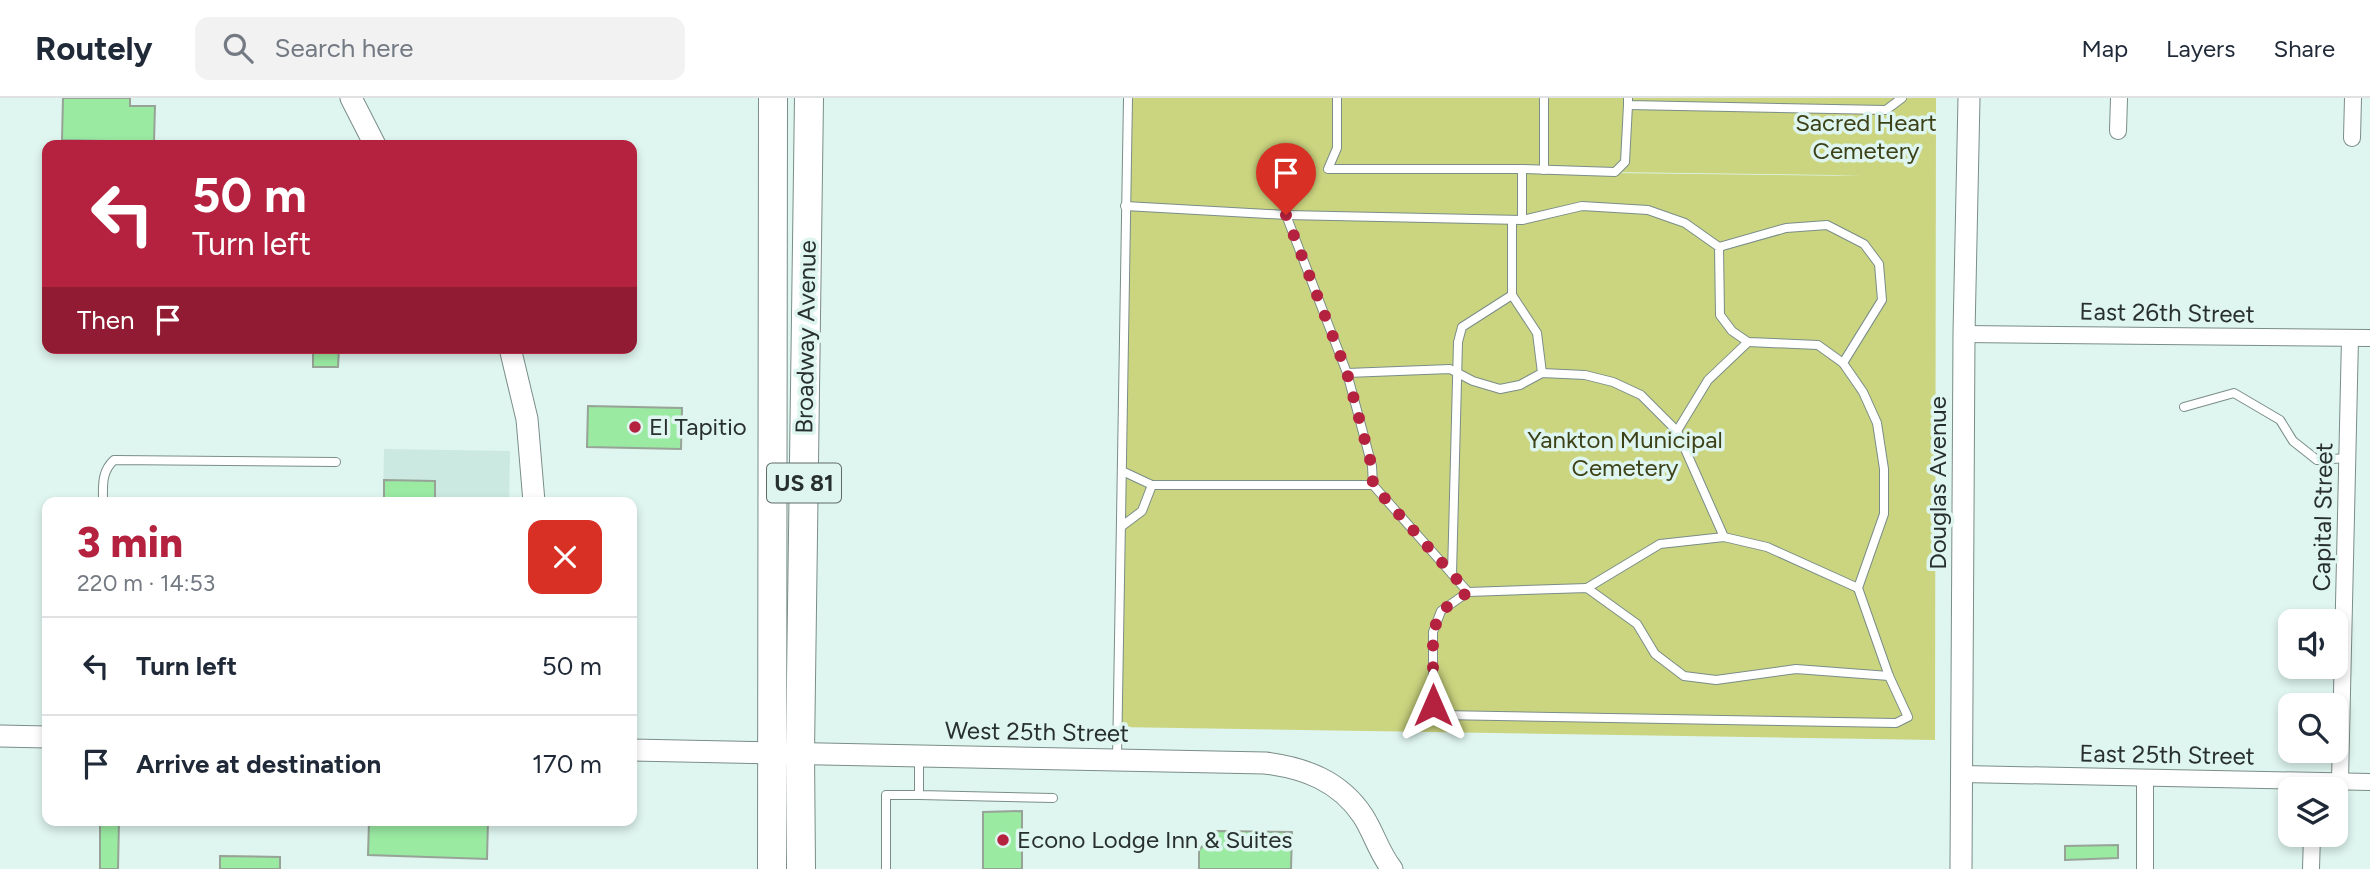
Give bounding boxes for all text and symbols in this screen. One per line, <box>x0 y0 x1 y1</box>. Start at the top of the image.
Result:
search box <box>195 17 685 80</box>
text: Routely <box>35 29 153 68</box>
icon: search <box>219 29 257 67</box>
text: Search here <box>275 32 414 64</box>
text: Map <box>2081 34 2128 63</box>
text: Layers <box>2166 34 2235 63</box>
text: Share <box>2273 34 2335 63</box>
park label: Sacred Heart Cemetery <box>1795 108 1937 165</box>
pin <box>1256 143 1316 215</box>
icon: arrive <box>1267 154 1305 192</box>
text: 50 m <box>192 165 307 224</box>
icon: left <box>77 168 168 259</box>
text: Turn left <box>192 225 311 263</box>
street label: Broadway Avenue <box>789 240 822 434</box>
street label: East 26th Street <box>2079 296 2255 329</box>
icon: arrive <box>149 301 187 339</box>
text: Then <box>77 304 135 336</box>
street label: Douglas Avenue <box>1923 396 1952 570</box>
place label: El Tapitio <box>649 412 747 441</box>
marker: El Tapitio <box>627 419 643 435</box>
park label: Yankton Municipal Cemetery <box>1527 425 1723 482</box>
street label: Capital Street <box>2307 442 2338 592</box>
road number: US 81 <box>767 464 841 502</box>
text: 3 min <box>77 517 183 568</box>
button: close <box>528 520 602 594</box>
text: 220 m · 14:53 <box>77 569 215 597</box>
map controls <box>2278 609 2348 847</box>
button: sound <box>2278 609 2348 679</box>
icon: left <box>77 647 115 685</box>
text: Turn left <box>136 650 237 682</box>
text: 50 m <box>542 650 602 682</box>
position arrow <box>1396 668 1470 742</box>
button: search <box>2278 693 2348 763</box>
street label: West 25th Street <box>945 715 1129 748</box>
street label: East 25th Street <box>2079 738 2255 771</box>
icon: arrive <box>77 745 115 783</box>
text: Arrive at destination <box>136 748 381 780</box>
text: 170 m <box>532 748 602 780</box>
button: layers <box>2278 777 2348 847</box>
place label: Econo Lodge Inn & Suites <box>1017 825 1293 854</box>
marker: Econo Lodge Inn & Suites <box>995 832 1011 848</box>

